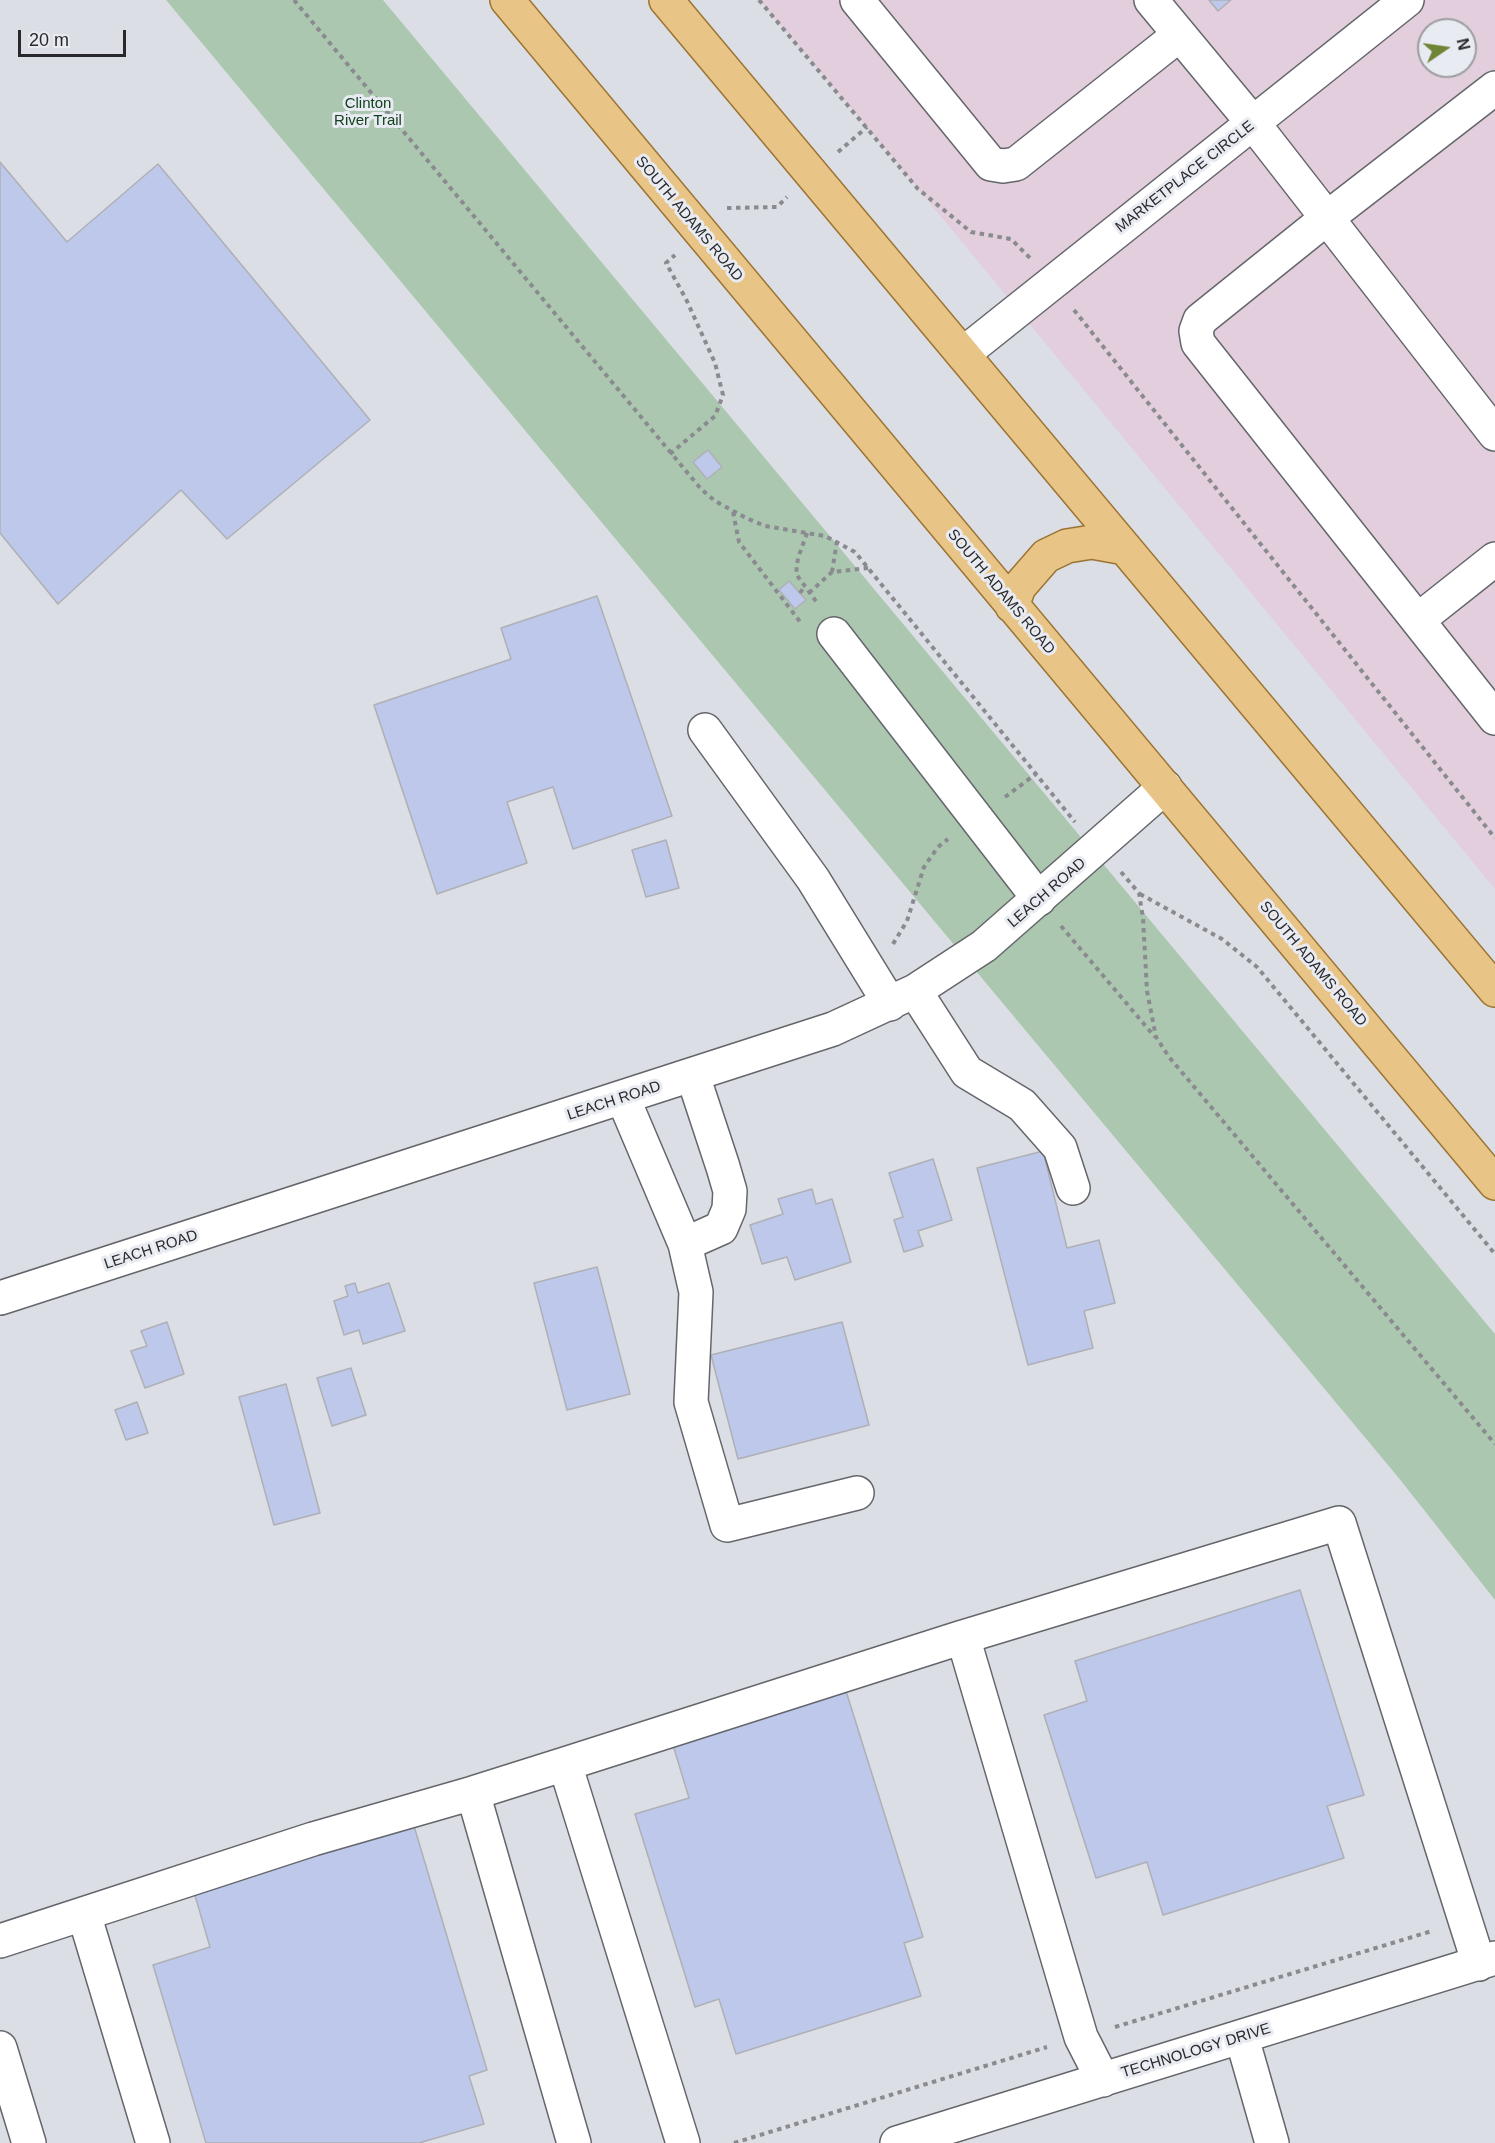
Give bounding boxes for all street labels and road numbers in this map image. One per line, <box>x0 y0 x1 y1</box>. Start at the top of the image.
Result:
street label: MARKETPLACE CIRCLE <box>1112 117 1258 237</box>
street label: SOUTH ADAMS ROAD <box>631 153 747 285</box>
street label: SOUTH ADAMS ROAD <box>943 526 1059 658</box>
street label: LEACH ROAD <box>1004 854 1090 932</box>
street label: SOUTH ADAMS ROAD <box>1255 898 1371 1030</box>
street label: LEACH ROAD <box>565 1077 663 1125</box>
street label: LEACH ROAD <box>102 1226 200 1274</box>
street label: TECHNOLOGY DRIVE <box>1119 2020 1273 2082</box>

